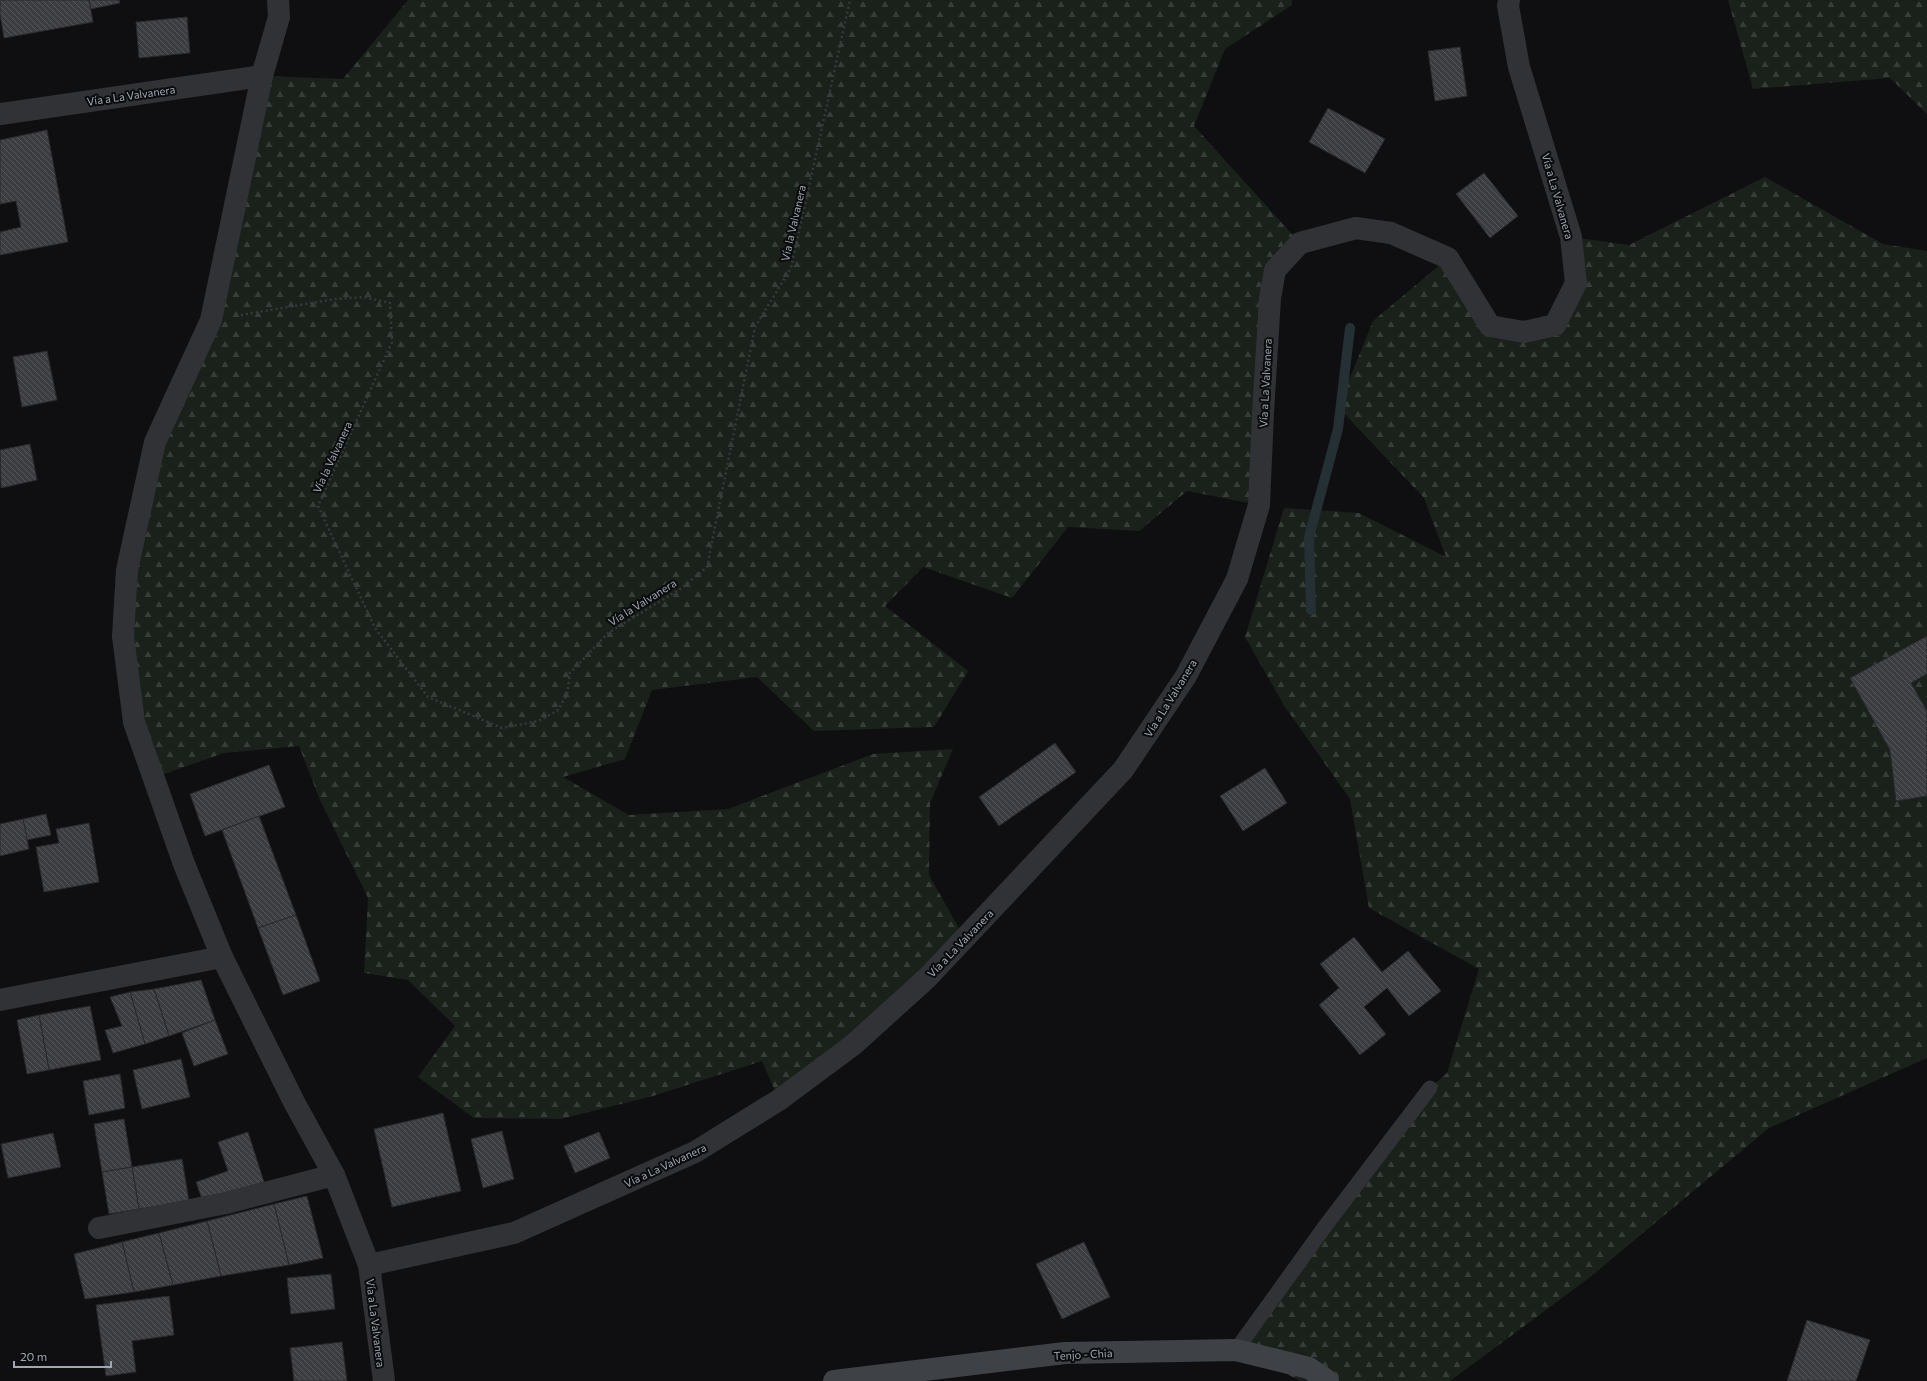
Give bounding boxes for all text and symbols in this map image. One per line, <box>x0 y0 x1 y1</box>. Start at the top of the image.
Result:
street label: Vía a La Valvanera <box>86 82 176 108</box>
street label: Vía a La Valvanera <box>1539 151 1577 241</box>
street label: Vía la Valvanera <box>778 184 808 262</box>
street label: Vía a La Valvanera <box>1256 338 1274 428</box>
street label: Vía la Valvanera <box>310 419 354 495</box>
street label: Vía la Valvanera <box>606 576 678 628</box>
street label: Vía a La Valvanera <box>1141 657 1199 739</box>
street label: Vía a La Valvanera <box>924 906 996 980</box>
street label: Vía a La Valvanera <box>622 1140 708 1190</box>
street label: Vía a La Valvanera <box>364 1278 388 1368</box>
scale bar <box>14 1343 111 1369</box>
street label: Tenjo - Chia <box>1053 1346 1113 1362</box>
text: 20 m <box>20 1349 47 1363</box>

